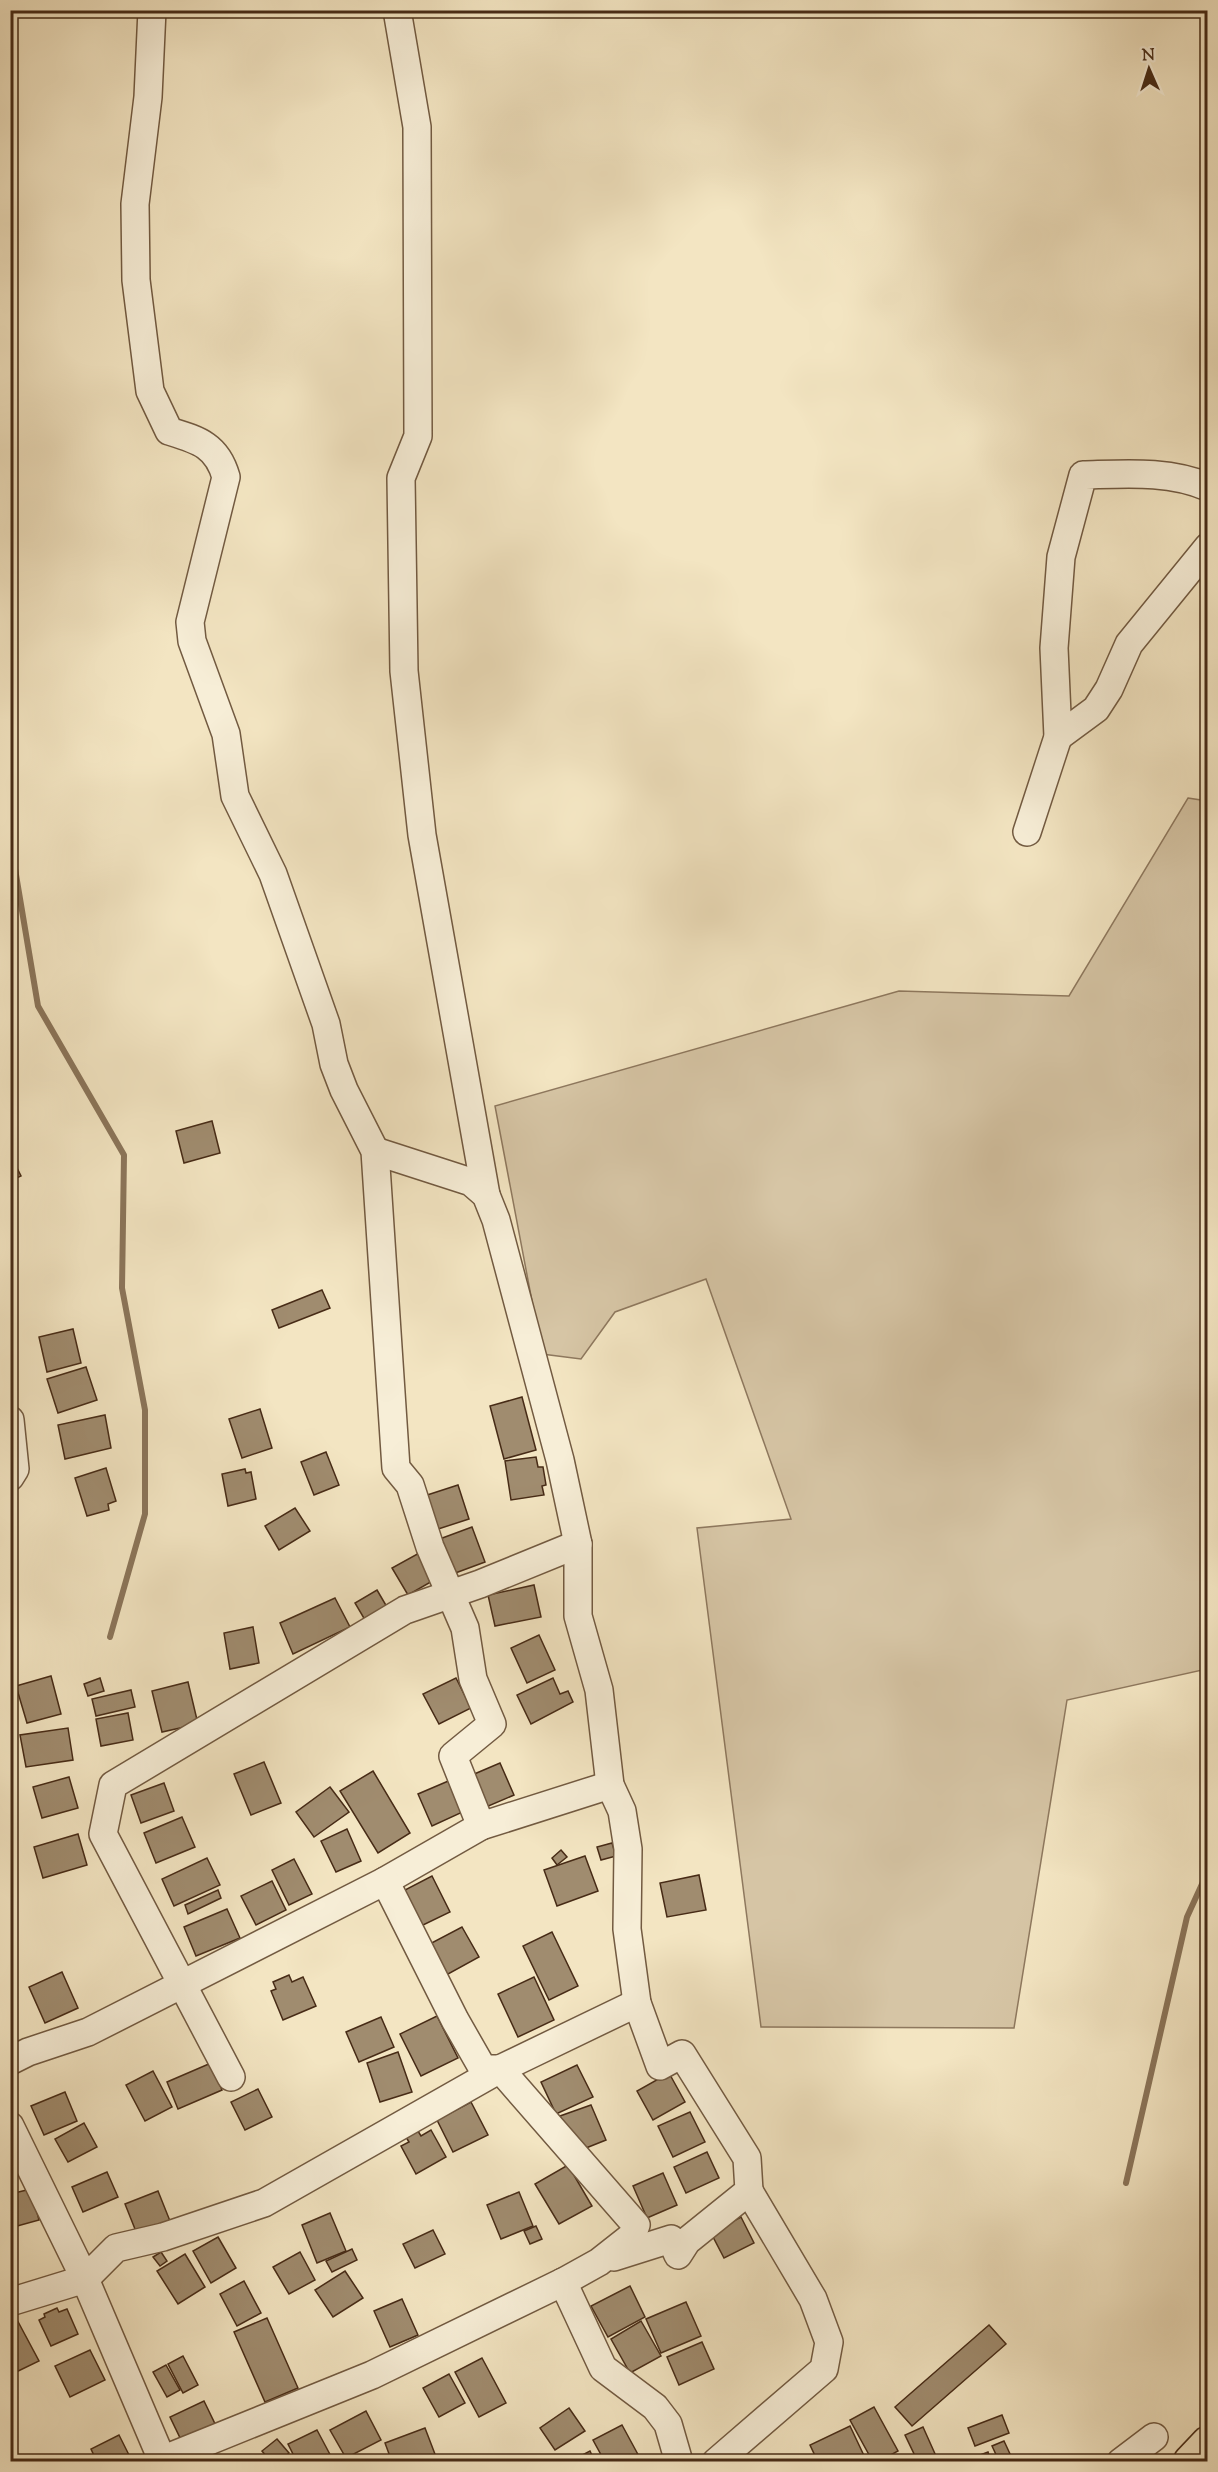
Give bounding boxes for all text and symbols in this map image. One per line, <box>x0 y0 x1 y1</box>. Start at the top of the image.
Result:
north arrow <box>1119 39 1179 99</box>
text: N <box>1141 45 1156 68</box>

